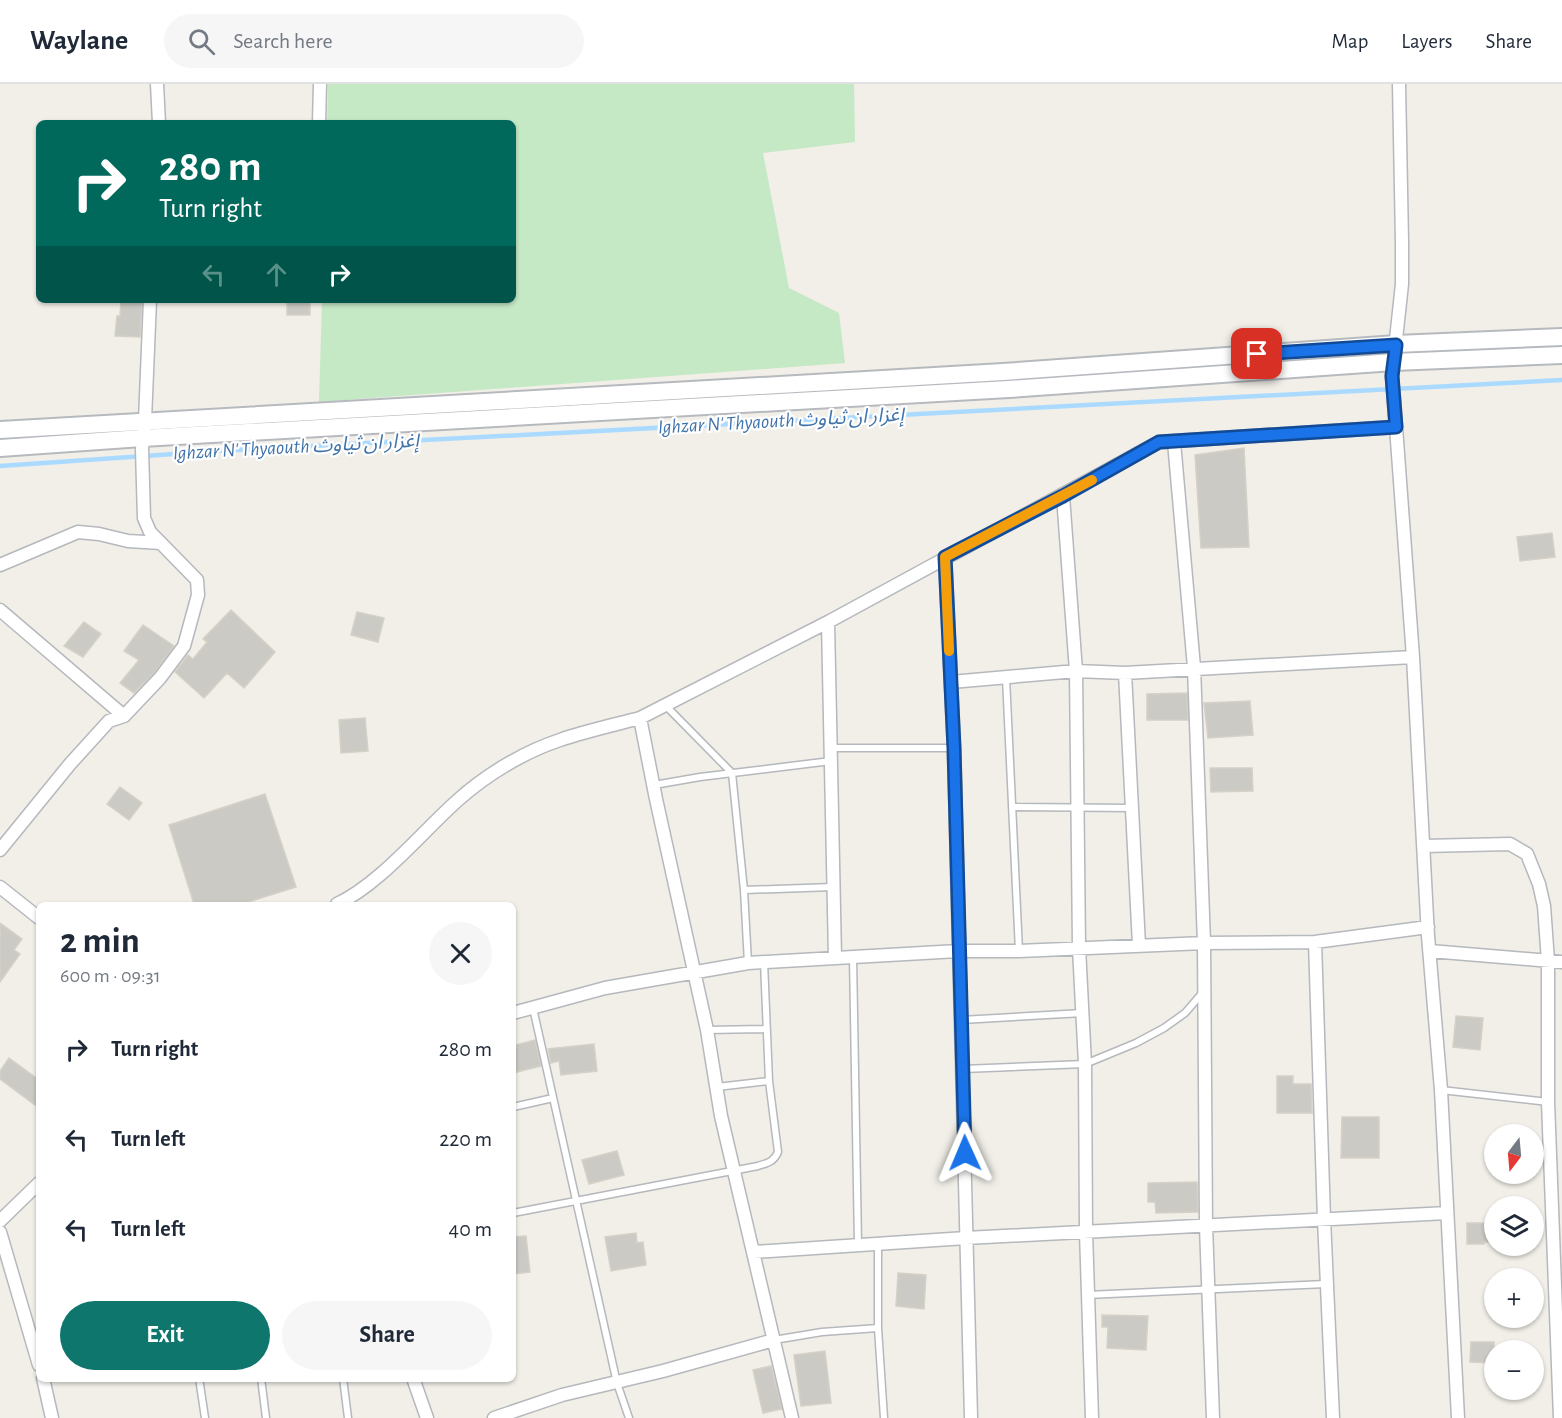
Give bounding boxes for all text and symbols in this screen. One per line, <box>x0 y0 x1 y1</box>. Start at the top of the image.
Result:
search box <box>164 14 584 68</box>
icon: search <box>185 25 218 58</box>
text: Waylane <box>30 27 128 55</box>
text: Search here <box>233 30 333 52</box>
text: Map <box>1332 31 1368 52</box>
text: Layers <box>1401 31 1452 52</box>
text: Share <box>1485 31 1532 52</box>
icon: right <box>60 144 138 222</box>
text: 280 m <box>159 146 262 188</box>
text: Turn right <box>159 195 262 222</box>
icon: left <box>197 258 230 291</box>
icon: ahead <box>260 258 293 291</box>
icon: right <box>323 258 356 291</box>
pin <box>1231 328 1282 379</box>
icon: arrive <box>1240 337 1273 370</box>
water label: Ighzar N' Thyaouth إغزار ان ثياوث <box>657 404 907 440</box>
water label: Ighzar N' Thyaouth إغزار ان ثياوث <box>172 430 422 466</box>
button: close <box>429 922 492 985</box>
text: 2 min <box>60 923 140 959</box>
text: 600 m · 09:31 <box>60 966 161 986</box>
icon: right <box>60 1033 93 1066</box>
text: Turn right <box>111 1038 198 1060</box>
text: 280 m <box>439 1038 492 1060</box>
position arrow <box>933 1121 997 1185</box>
icon: left <box>60 1123 93 1156</box>
north arrow <box>1484 1124 1544 1184</box>
map controls <box>1484 1124 1544 1400</box>
text: Turn left <box>111 1128 185 1150</box>
text: 220 m <box>439 1128 492 1150</box>
button: layers <box>1484 1196 1544 1256</box>
icon: left <box>60 1213 93 1246</box>
text: Turn left <box>111 1218 185 1240</box>
text: 40 m <box>449 1218 492 1240</box>
button: + <box>1484 1268 1544 1328</box>
button: Exit <box>60 1301 270 1370</box>
button: Share <box>282 1301 492 1370</box>
button: − <box>1484 1340 1544 1400</box>

